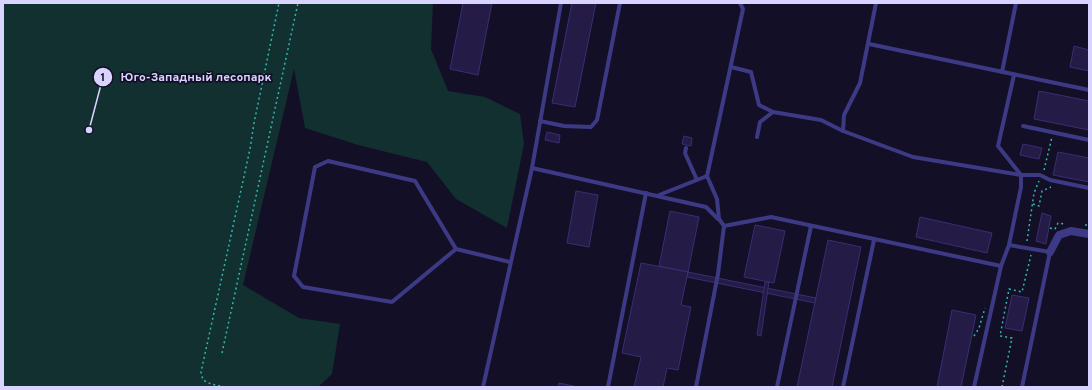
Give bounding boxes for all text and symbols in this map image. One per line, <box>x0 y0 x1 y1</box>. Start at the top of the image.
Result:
callout: Юго-Западный лесопарк <box>93 65 280 89</box>
text: 1 <box>101 70 105 86</box>
text: Юго-Западный лесопарк <box>121 70 271 86</box>

